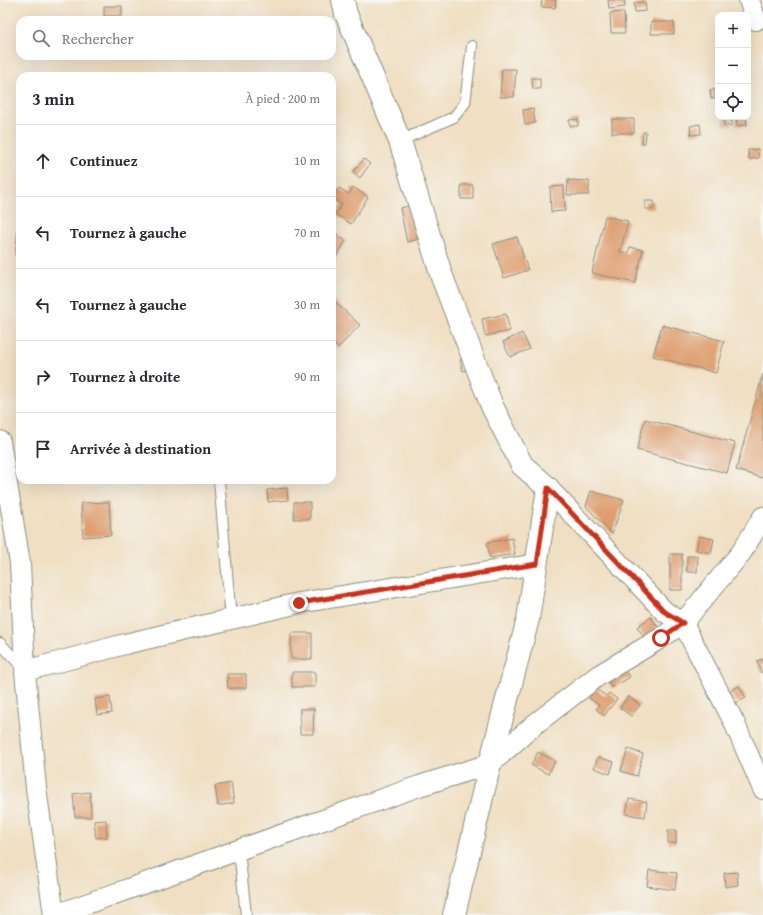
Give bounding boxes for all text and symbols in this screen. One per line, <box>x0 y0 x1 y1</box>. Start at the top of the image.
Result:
map controls <box>715 12 751 120</box>
button: + <box>715 12 751 48</box>
search box <box>16 16 336 60</box>
icon: search <box>30 27 52 49</box>
text: Rechercher <box>62 28 134 49</box>
button: − <box>715 48 751 84</box>
button: locate <box>715 84 751 120</box>
text: 3 min <box>32 86 74 111</box>
text: À pied · 200 m <box>245 89 320 108</box>
icon: ahead <box>32 150 54 172</box>
text: Continuez <box>70 150 138 171</box>
text: 10 m <box>294 151 320 170</box>
icon: left <box>32 222 54 244</box>
text: Tournez à gauche <box>70 222 187 243</box>
text: 70 m <box>294 223 320 242</box>
icon: left <box>32 294 54 316</box>
text: Tournez à gauche <box>70 294 187 315</box>
text: 30 m <box>294 295 320 314</box>
icon: right <box>32 366 54 388</box>
text: Tournez à droite <box>70 366 180 387</box>
text: 90 m <box>294 367 320 386</box>
icon: arrive <box>32 438 54 460</box>
text: Arrivée à destination <box>70 438 211 459</box>
route end <box>290 594 308 612</box>
route start <box>652 629 670 647</box>

